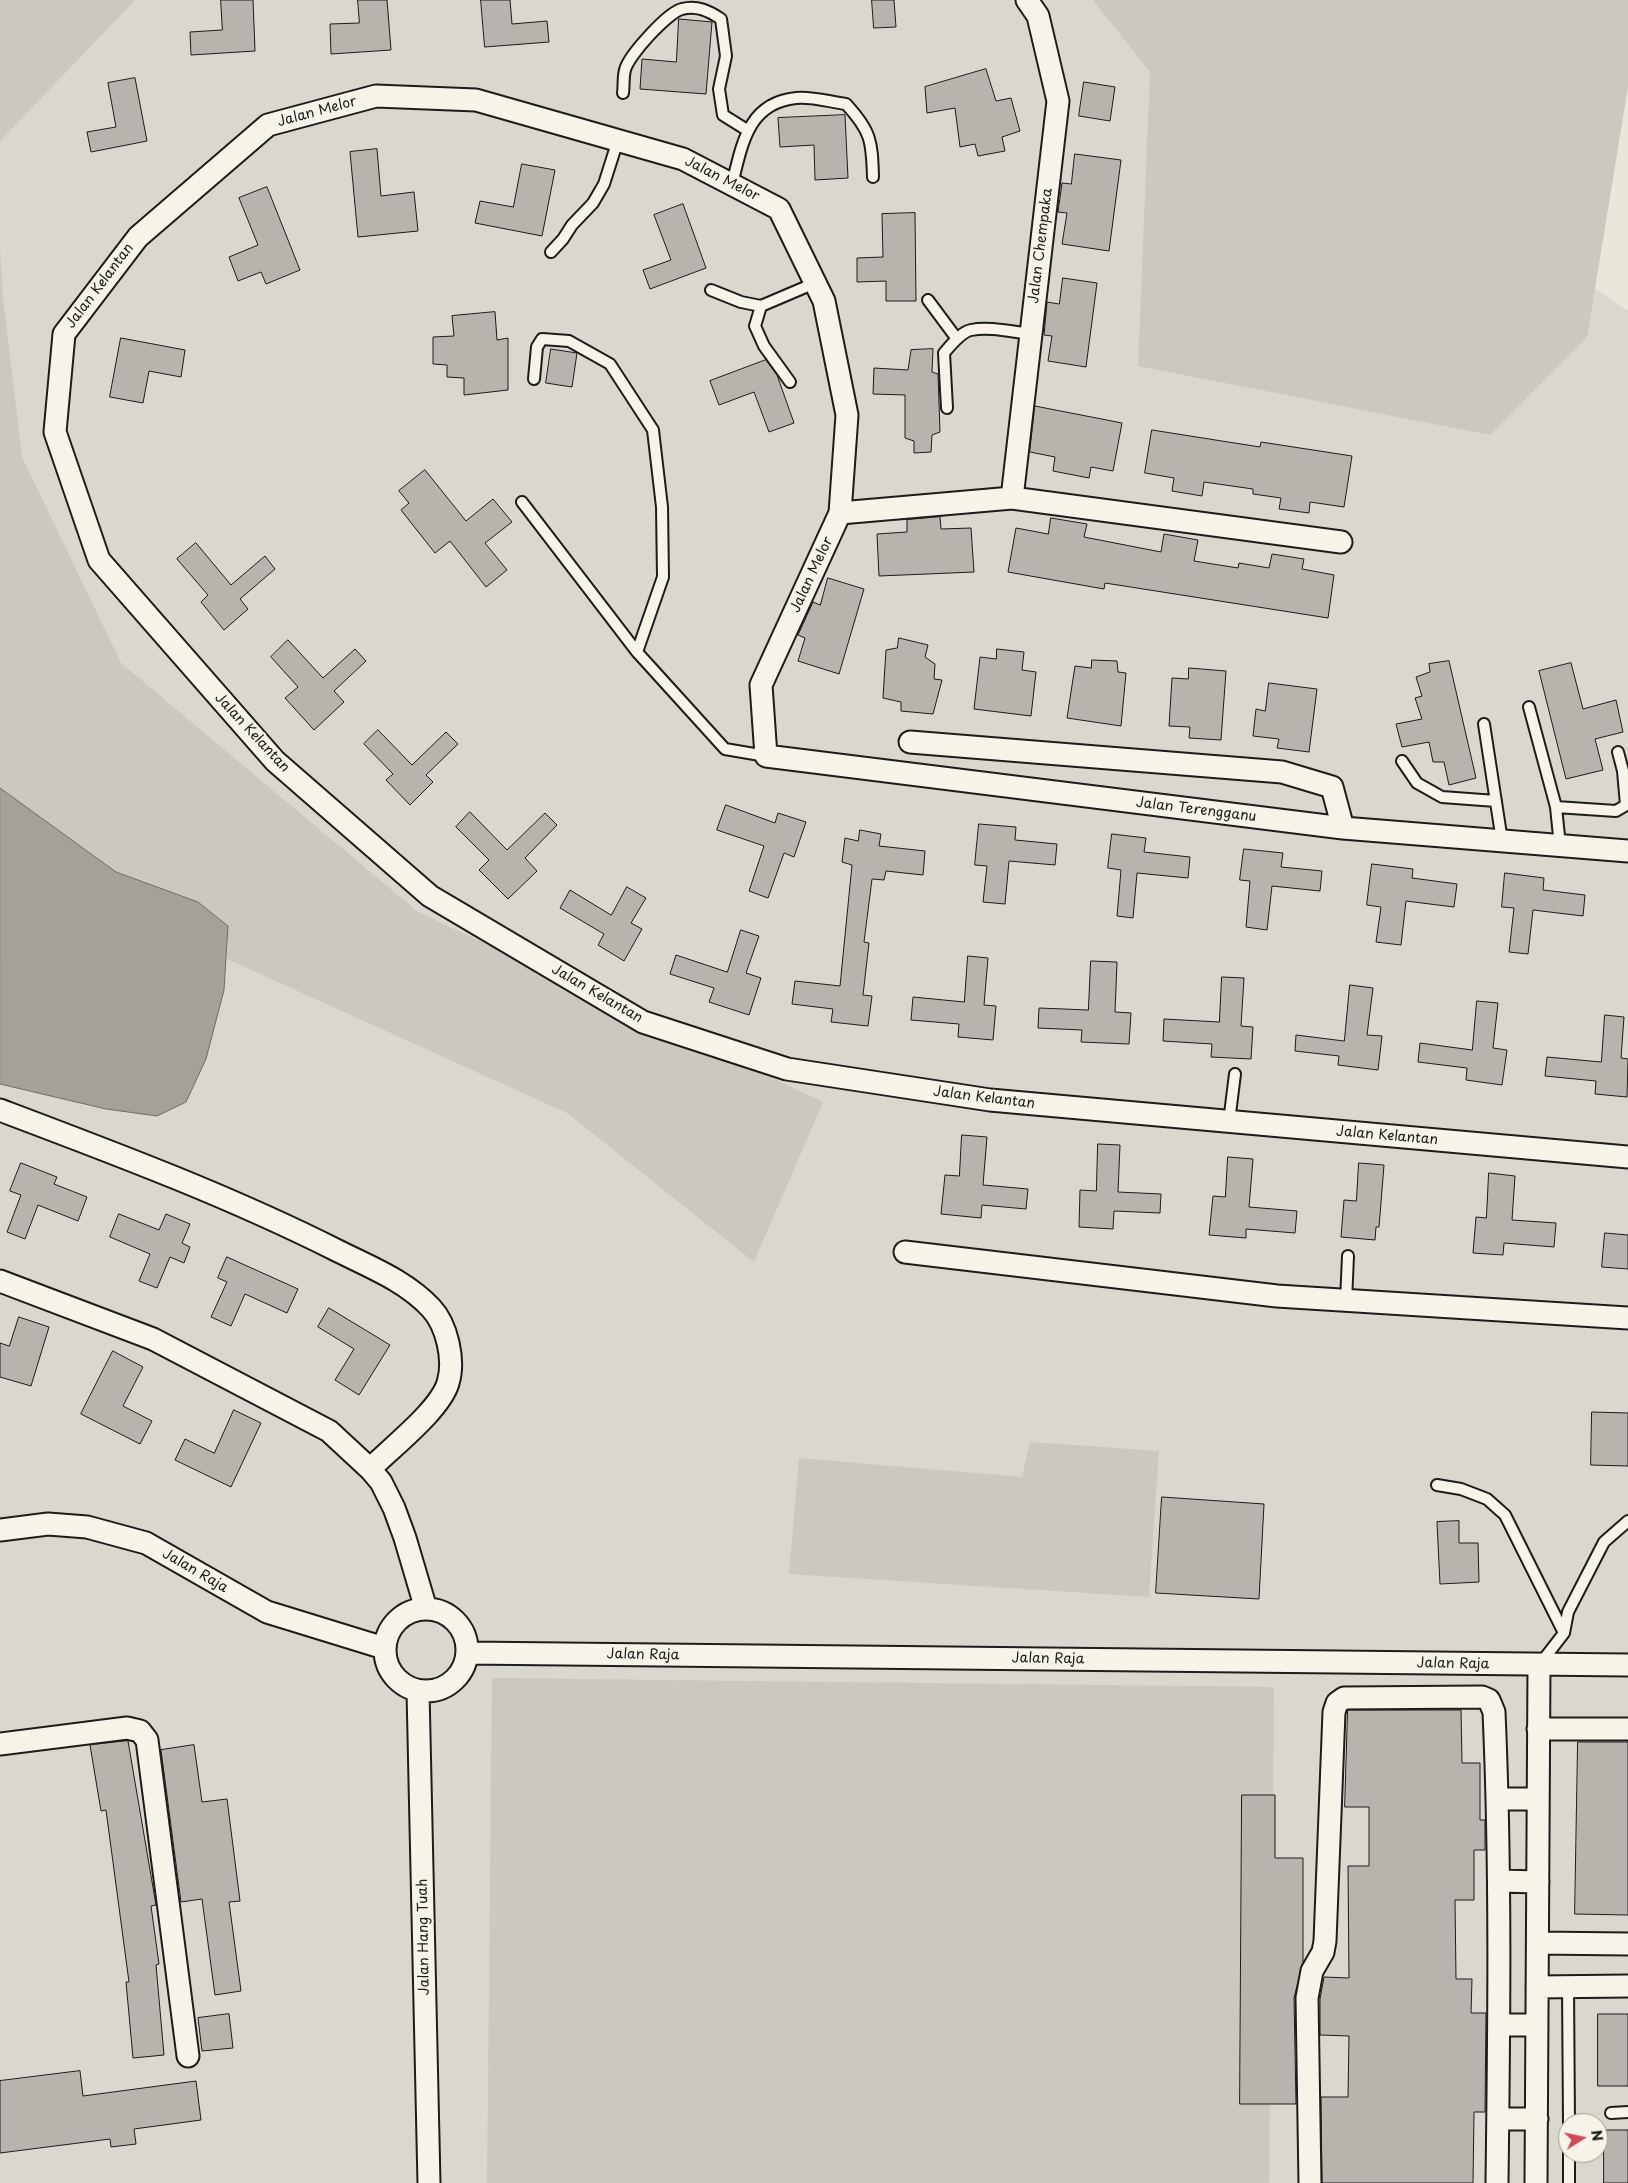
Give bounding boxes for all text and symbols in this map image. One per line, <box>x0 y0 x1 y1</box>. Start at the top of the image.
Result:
street label: Jalan Melor <box>275 93 359 131</box>
street label: Jalan Melor <box>682 153 762 205</box>
street label: Jalan Chempaka <box>1026 187 1056 305</box>
street label: Jalan Kelantan <box>63 240 137 332</box>
street label: Jalan Melor <box>787 535 837 615</box>
street label: Jalan Kelantan <box>211 690 293 776</box>
street label: Jalan Terengganu <box>1135 794 1257 826</box>
street label: Jalan Kelantan <box>549 961 645 1027</box>
street label: Jalan Kelantan <box>932 1083 1036 1113</box>
street label: Jalan Kelantan <box>1335 1123 1439 1149</box>
street label: Jalan Raja <box>159 1546 231 1596</box>
street label: Jalan Raja <box>606 1646 680 1664</box>
street label: Jalan Raja <box>1011 1650 1085 1668</box>
street label: Jalan Raja <box>1416 1655 1490 1673</box>
street label: Jalan Hang Tuah <box>415 1879 433 1995</box>
north arrow <box>1558 2113 1608 2163</box>
text: N <box>1586 2128 1609 2143</box>

